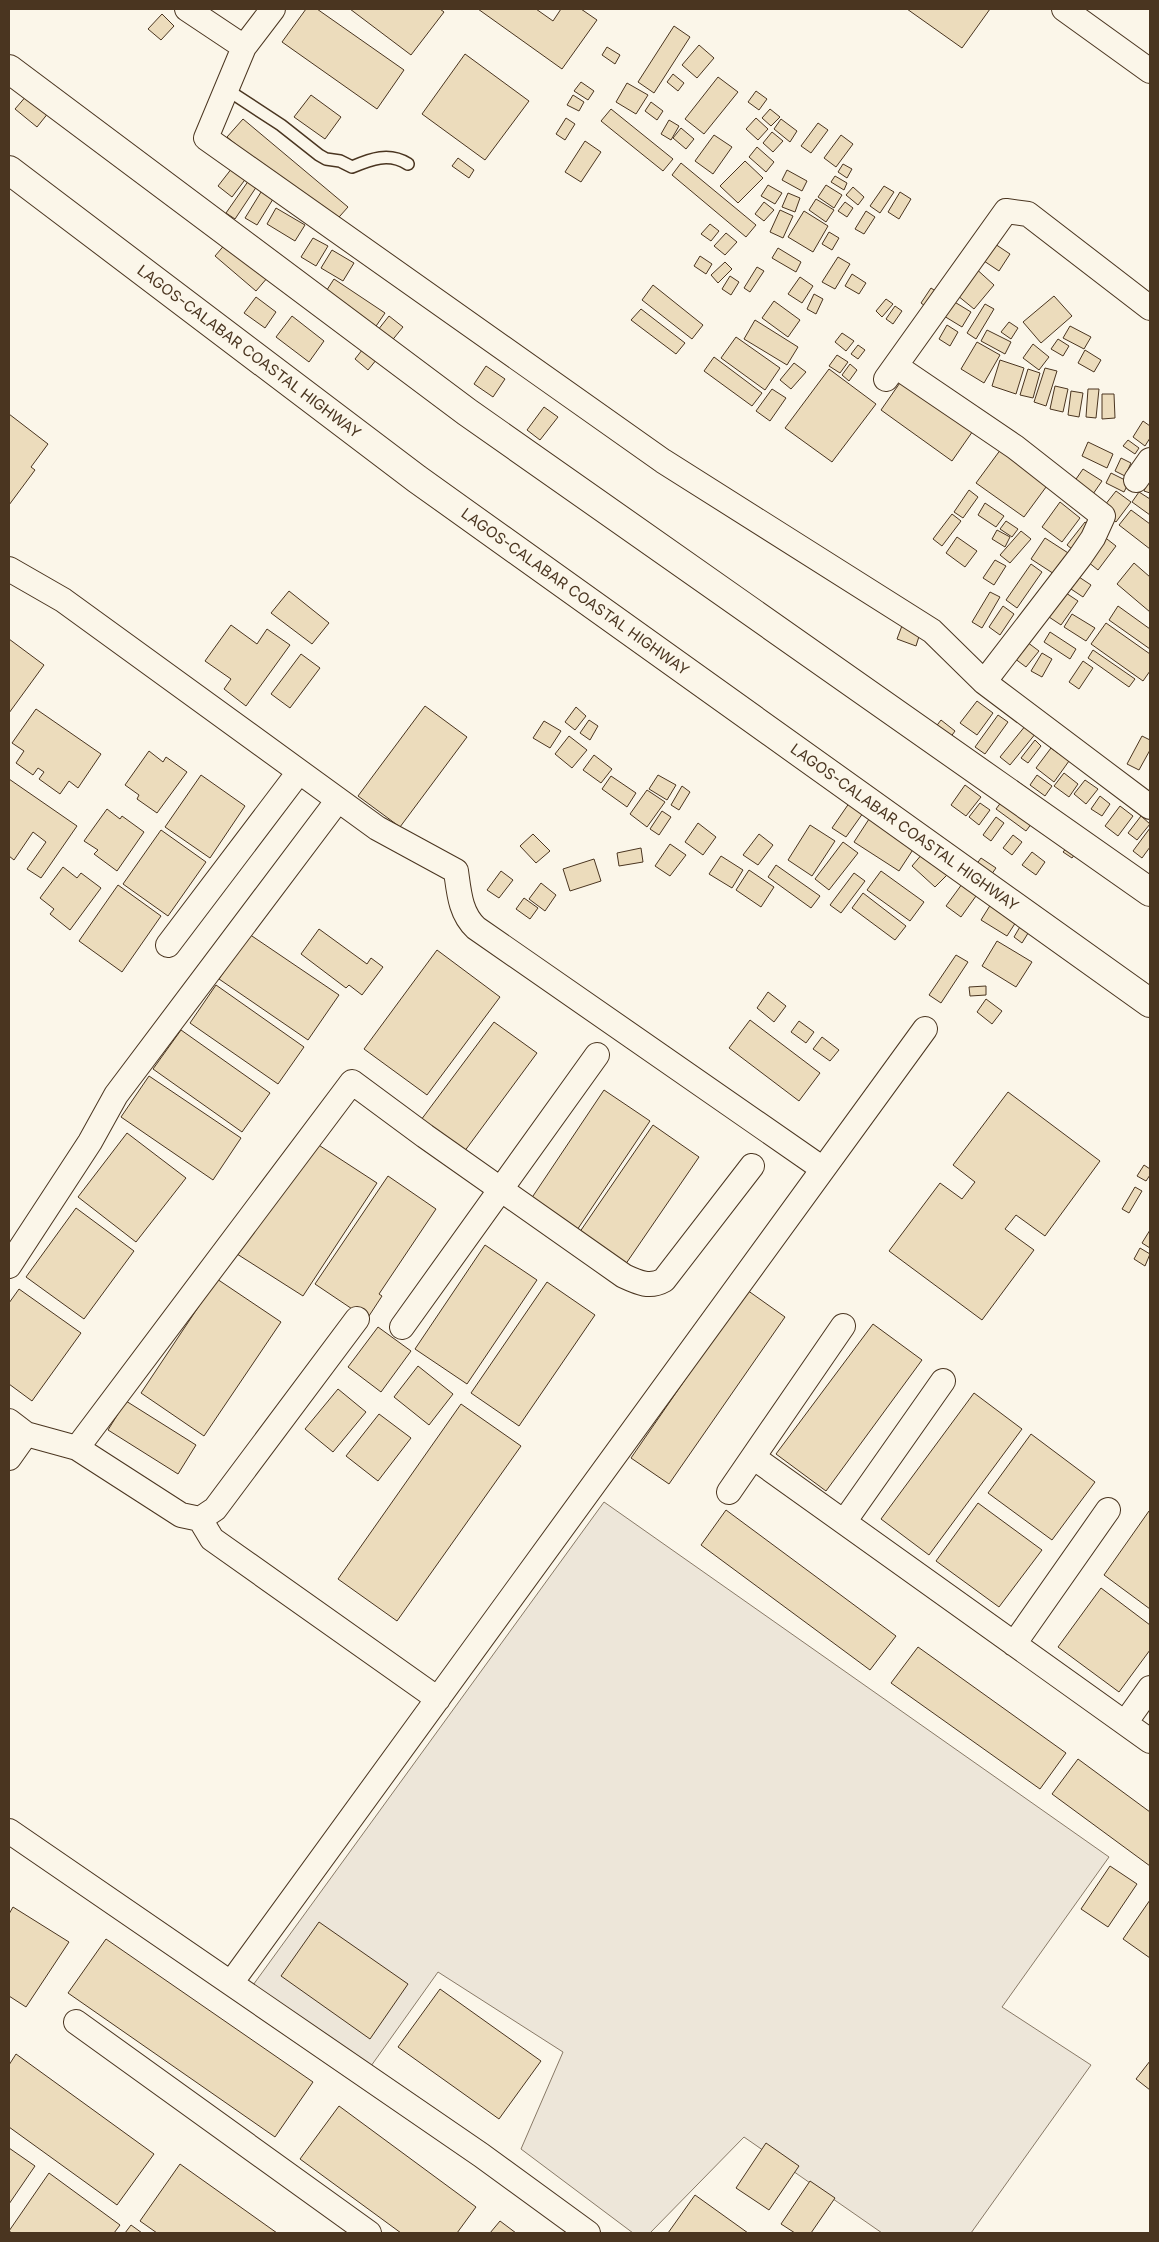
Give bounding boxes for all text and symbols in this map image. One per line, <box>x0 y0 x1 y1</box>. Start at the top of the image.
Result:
street label: LAGOS-CALABAR COASTAL HIGHWAY <box>134 260 365 442</box>
street label: LAGOS-CALABAR COASTAL HIGHWAY <box>458 504 693 679</box>
street label: LAGOS-CALABAR COASTAL HIGHWAY <box>787 739 1022 915</box>

